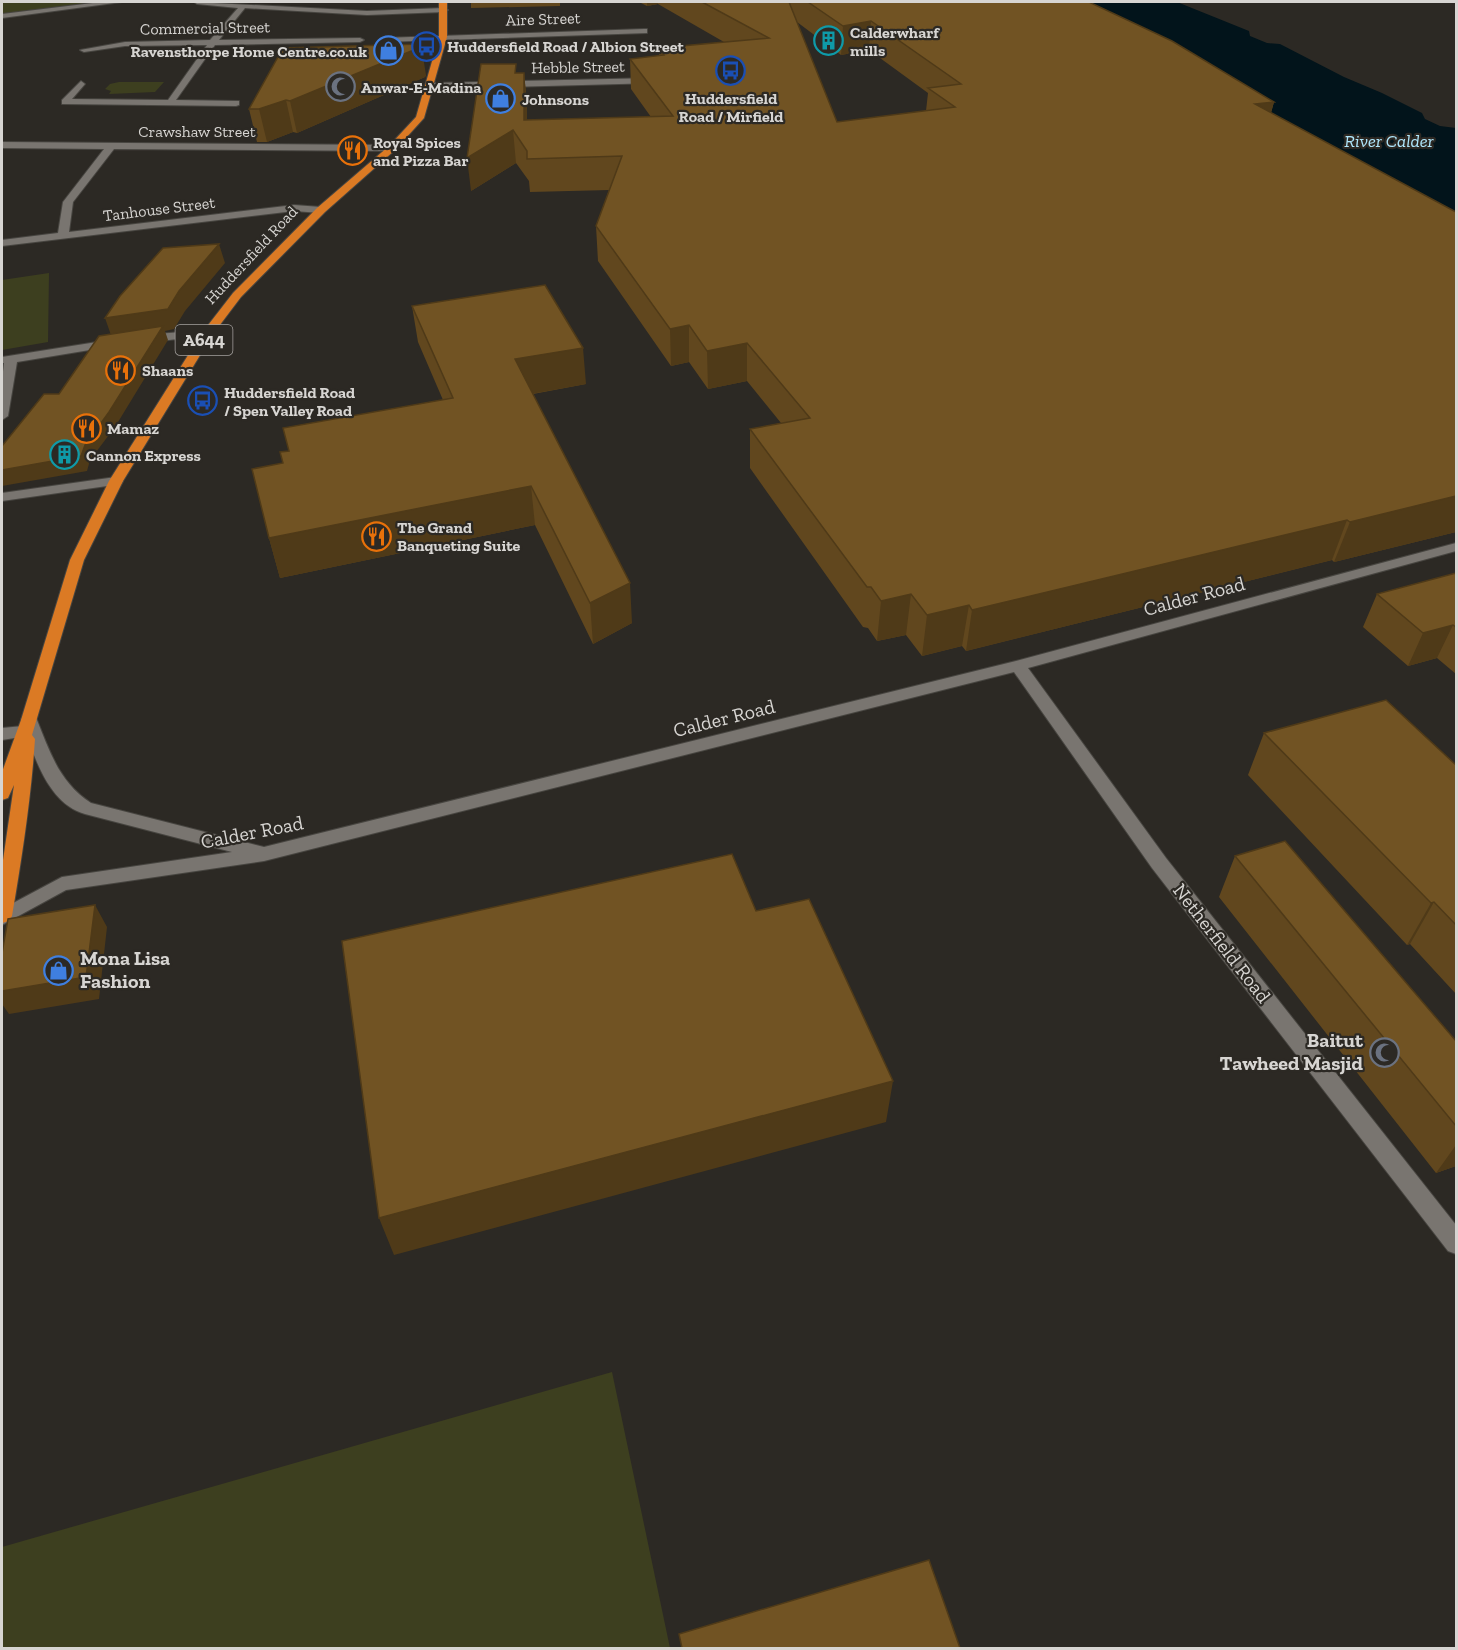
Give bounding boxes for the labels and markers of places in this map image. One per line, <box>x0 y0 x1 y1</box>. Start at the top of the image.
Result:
place label: Calderwharf mills <box>850 23 940 60</box>
building icon: Calderwharf mills <box>813 25 845 57</box>
bus stop icon: Huddersfield Road / Albion Street <box>410 30 442 62</box>
shop icon: Ravensthorpe Home Centre.co.uk <box>372 35 404 67</box>
place label: Huddersfield Road / Albion Street <box>447 37 685 56</box>
place label: Ravensthorpe Home Centre.co.uk <box>130 42 367 61</box>
bus stop icon: Huddersfield Road / Mirfield <box>715 54 747 86</box>
mosque icon: Anwar-E-Madina <box>324 71 356 103</box>
place label: Anwar-E-Madina <box>361 78 481 97</box>
shop icon: Johnsons <box>485 83 517 115</box>
place label: Huddersfield Road / Mirfield <box>679 89 783 126</box>
place label: Johnsons <box>522 90 589 109</box>
place label: Royal Spices and Pizza Bar <box>373 133 469 170</box>
restaurant icon: Royal Spices and Pizza Bar <box>336 135 368 167</box>
restaurant icon: Shaans <box>105 354 137 386</box>
place label: Shaans <box>142 361 193 380</box>
place label: Huddersfield Road / Spen Valley Road <box>224 383 355 420</box>
bus stop icon: Huddersfield Road / Spen Valley Road <box>187 385 219 417</box>
restaurant icon: Mamaz <box>70 412 102 444</box>
place label: Mamaz <box>107 419 159 438</box>
building icon: Cannon Express <box>49 439 81 471</box>
place label: Cannon Express <box>86 446 201 465</box>
place label: The Grand Banqueting Suite <box>397 518 521 555</box>
restaurant icon: The Grand Banqueting Suite <box>360 520 392 552</box>
place label: Mona Lisa Fashion <box>80 946 170 993</box>
shop icon: Mona Lisa Fashion <box>43 954 75 986</box>
place label: Baitut Tawheed Masjid <box>1220 1028 1364 1075</box>
mosque icon: Baitut Tawheed Masjid <box>1368 1036 1400 1068</box>

